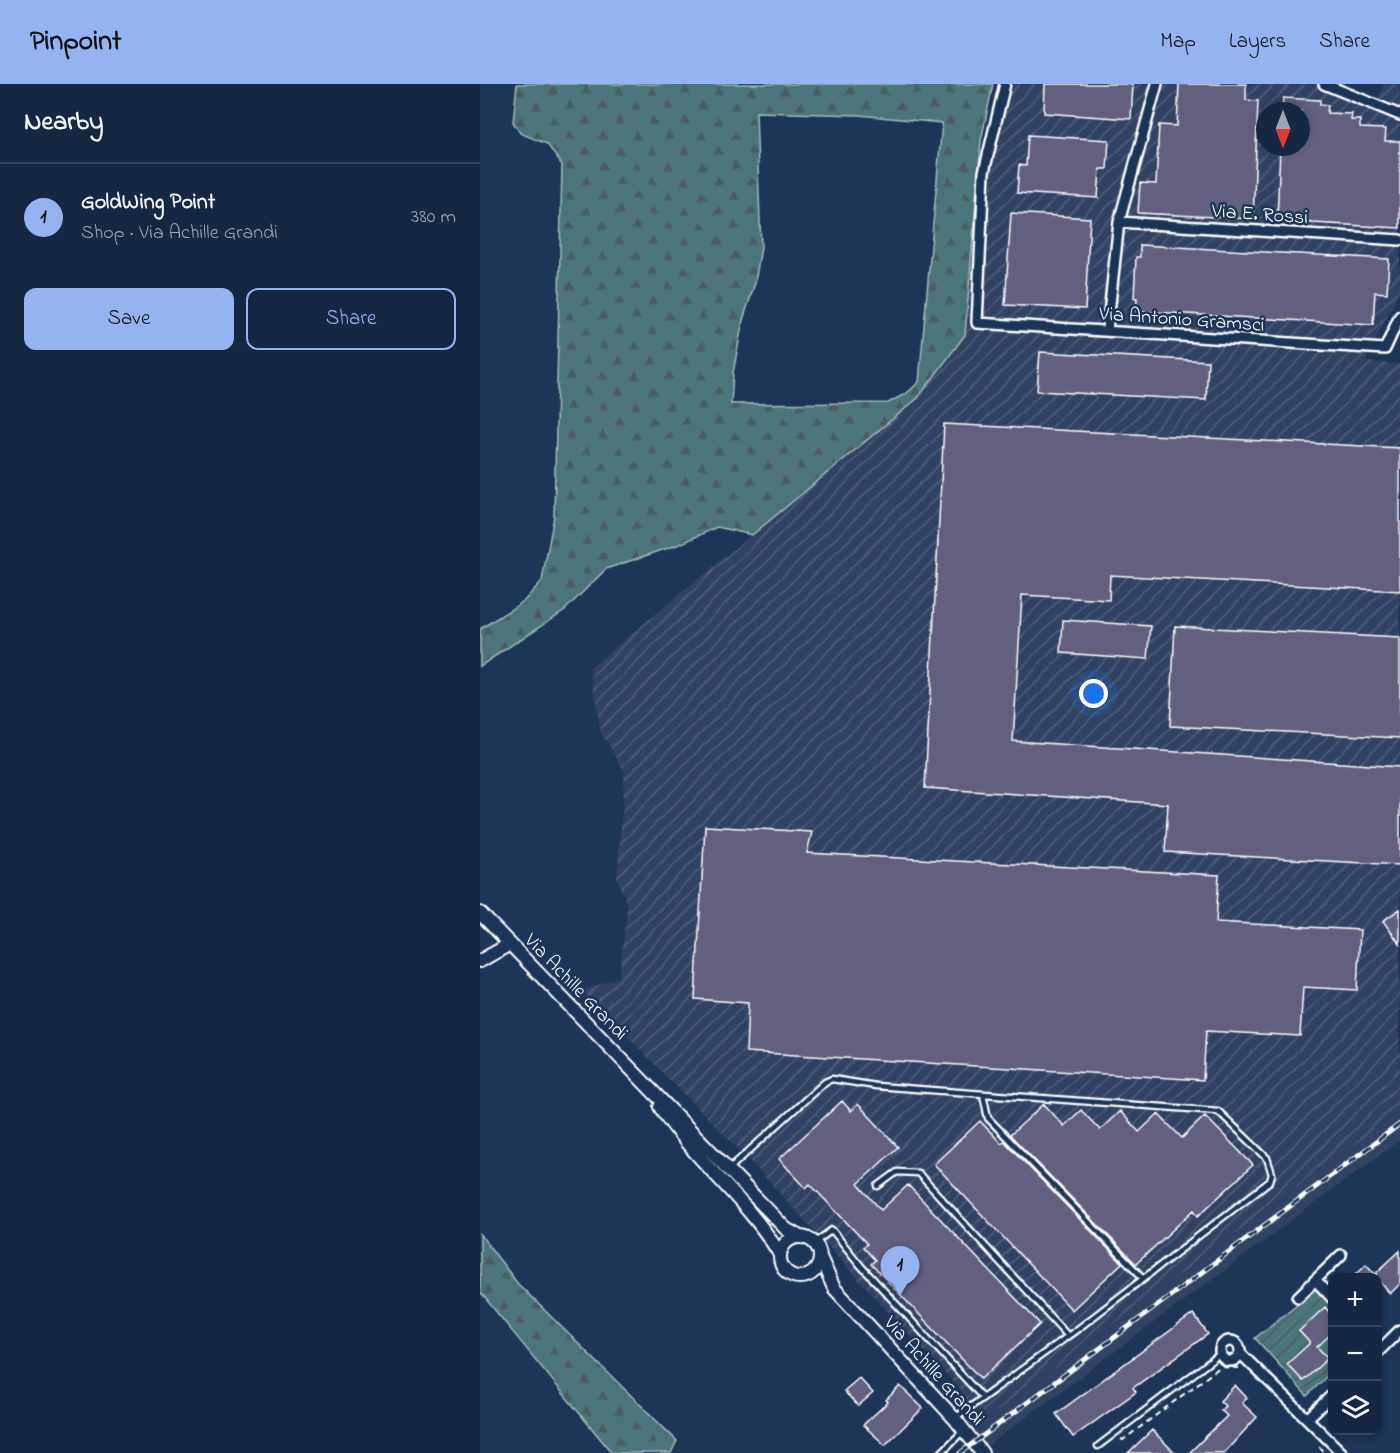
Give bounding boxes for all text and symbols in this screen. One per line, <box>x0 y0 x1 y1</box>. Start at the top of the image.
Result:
text: Pinpoint <box>30 22 121 63</box>
text: Map <box>1160 27 1196 57</box>
text: Layers <box>1229 27 1286 57</box>
text: Share <box>1319 27 1370 57</box>
north arrow <box>1256 102 1310 156</box>
text: Nearby <box>24 104 103 142</box>
text: GoldWing Point <box>81 187 215 219</box>
street label: Via E. Rossi <box>1210 198 1309 233</box>
text: 1 <box>40 203 47 232</box>
text: 380 m <box>411 203 456 232</box>
text: Shop · Via Achille Grandi <box>81 219 278 248</box>
button: Save <box>24 288 234 350</box>
button: Share <box>246 288 456 350</box>
street label: Via Antonio Gramsci <box>1097 300 1265 341</box>
your location <box>1079 679 1108 708</box>
street label: Via Achille Grandi <box>516 927 634 1048</box>
pin: 1 <box>880 1246 920 1296</box>
map controls <box>1328 1273 1382 1435</box>
button: + <box>1328 1273 1382 1327</box>
street label: Via Achille Grandi <box>875 1310 990 1433</box>
button: − <box>1328 1327 1382 1381</box>
button: layers <box>1328 1381 1382 1435</box>

